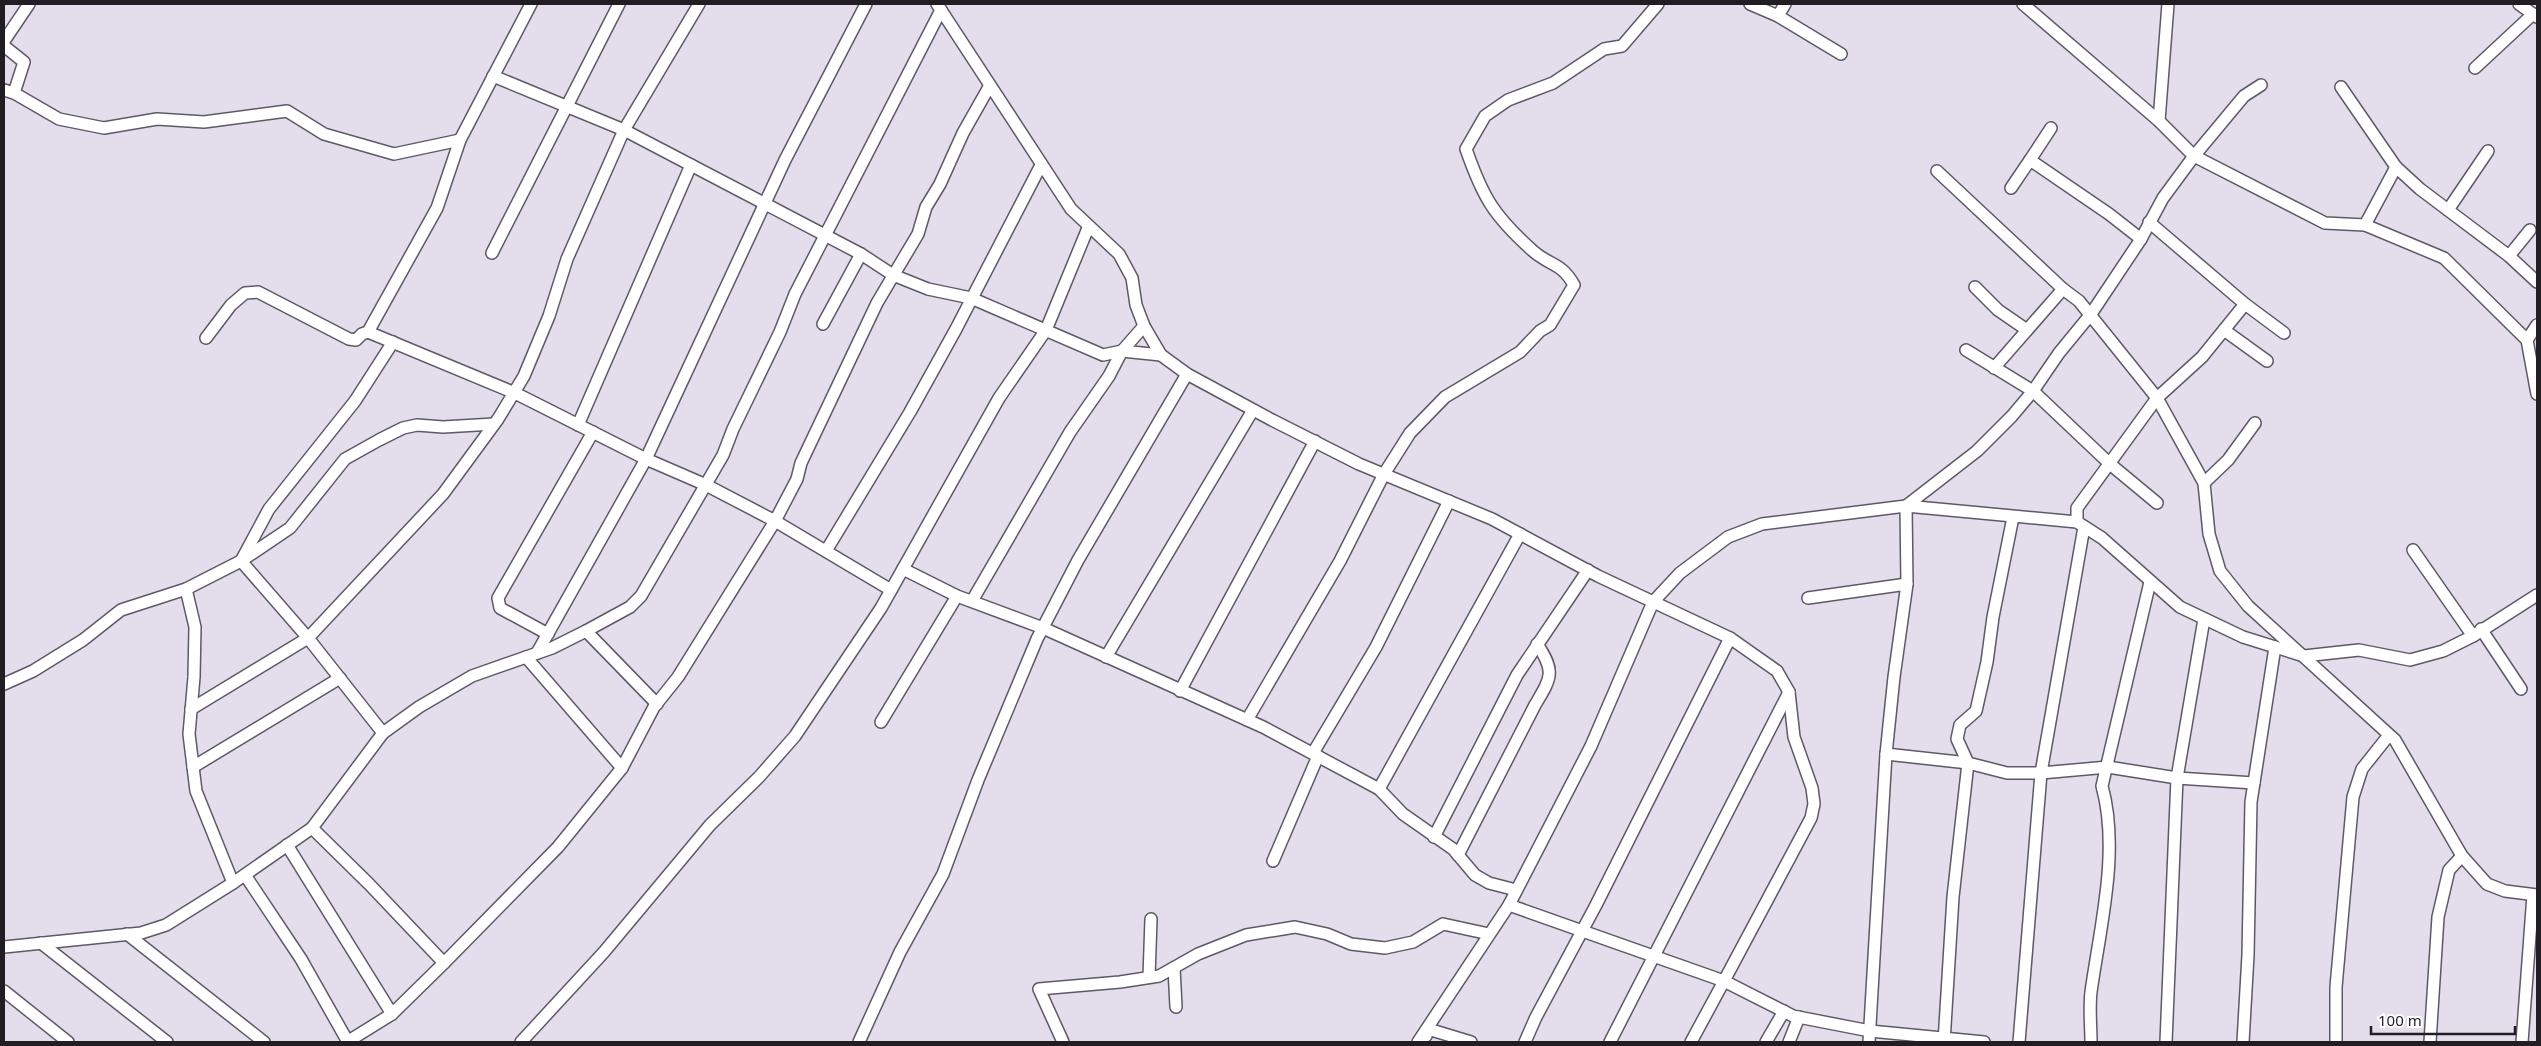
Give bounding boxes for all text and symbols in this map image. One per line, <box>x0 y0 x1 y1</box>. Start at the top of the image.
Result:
scale bar <box>2371 1004 2515 1036</box>
text: 100 m <box>2378 1010 2422 1030</box>

